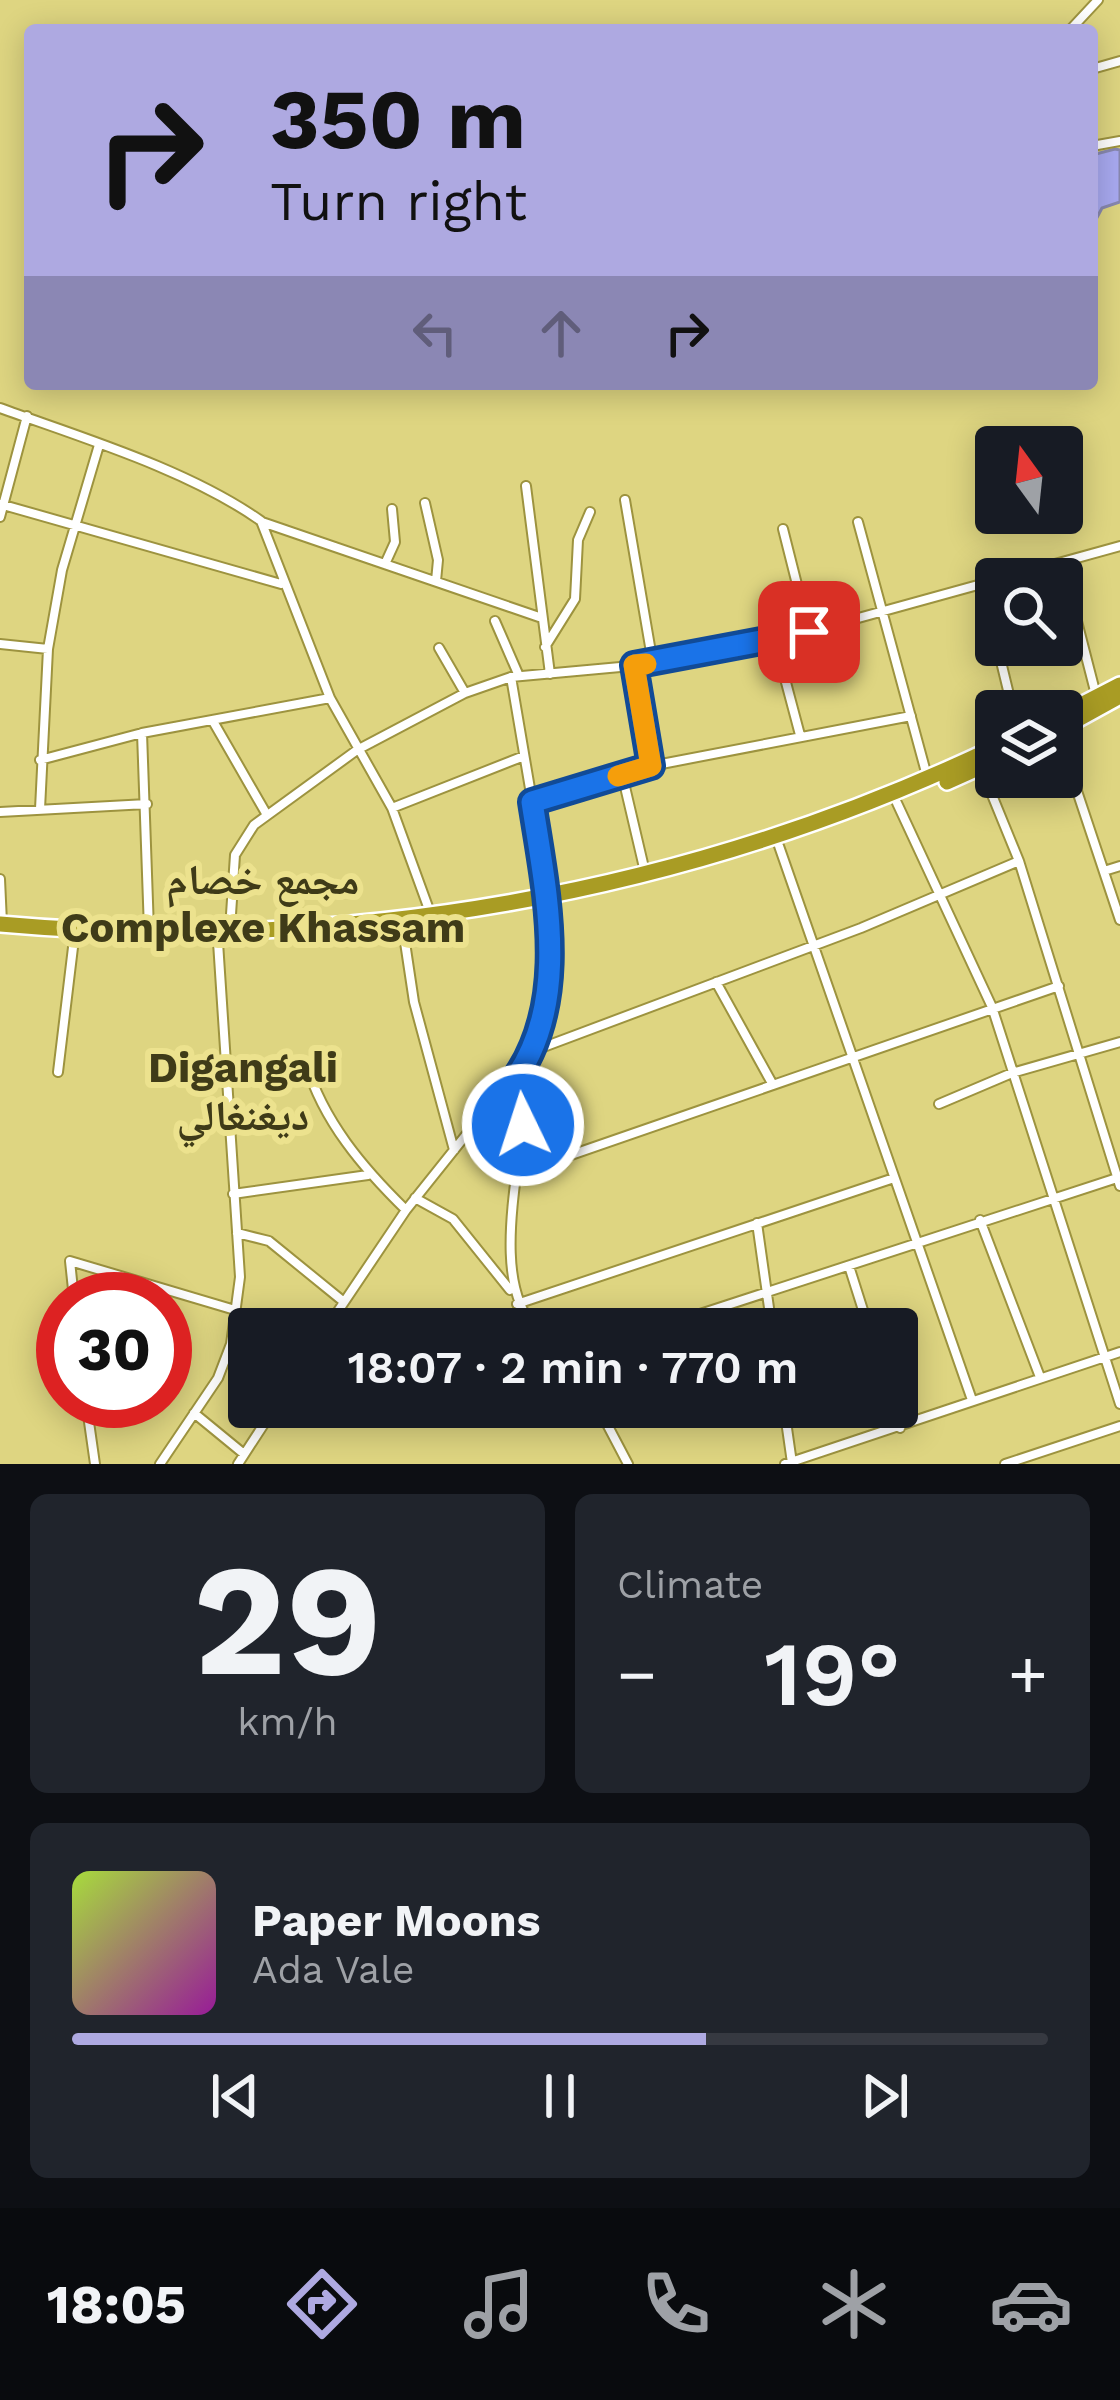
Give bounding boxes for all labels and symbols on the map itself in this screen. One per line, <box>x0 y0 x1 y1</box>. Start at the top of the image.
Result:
north arrow <box>975 426 1083 534</box>
pin <box>758 581 860 683</box>
district label: مجمع خصام Complexe Khassam <box>61 855 465 952</box>
district label: Digangali ديغنغالي <box>148 1043 338 1148</box>
position arrow <box>460 1062 586 1188</box>
speed limit sign: 30 <box>36 1272 192 1428</box>

